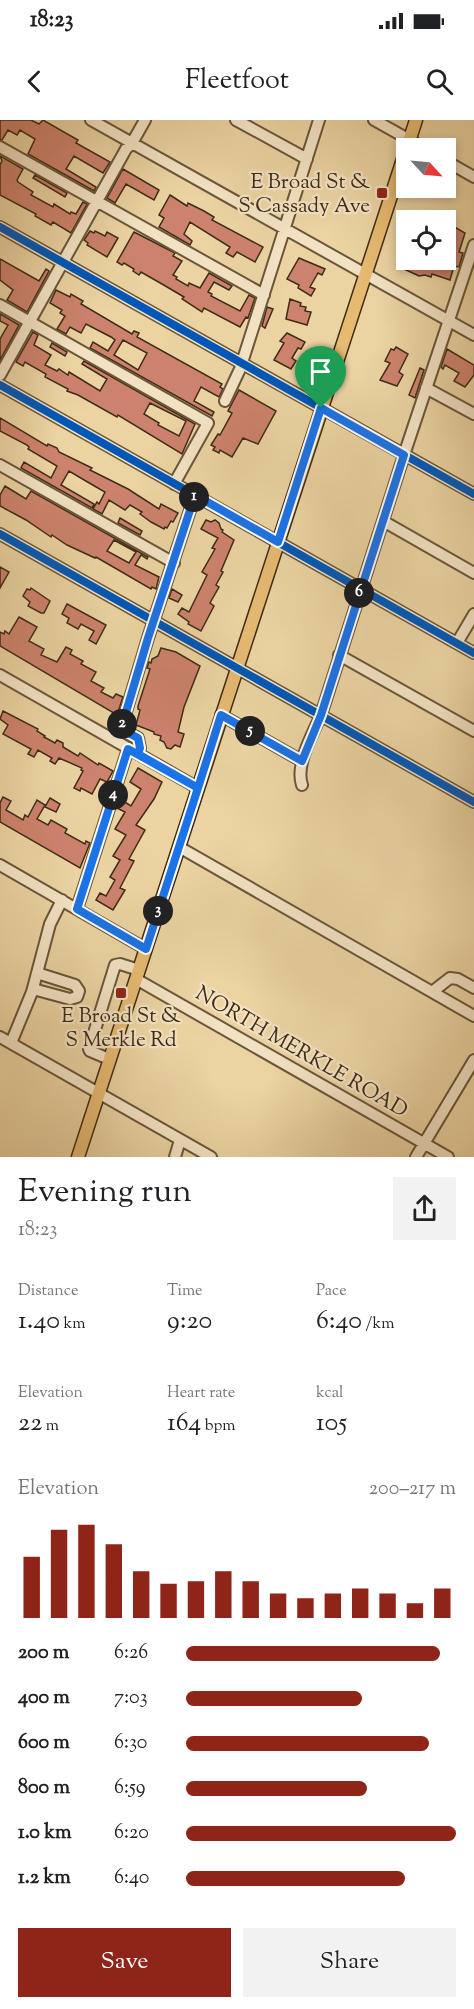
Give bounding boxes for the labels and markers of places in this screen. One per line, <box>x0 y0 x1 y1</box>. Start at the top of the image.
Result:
place label: E Broad St & S Cassady Ave <box>238 168 370 222</box>
marker: E Broad St & S Cassady Ave <box>375 186 389 200</box>
pin <box>295 346 346 408</box>
pin: 1 <box>179 482 209 512</box>
pin: 6 <box>344 578 374 608</box>
pin: 2 <box>107 709 137 739</box>
pin: 5 <box>235 716 265 746</box>
pin: 4 <box>98 780 128 810</box>
pin: 3 <box>143 896 173 926</box>
marker: E Broad St & S Merkle Rd <box>114 986 128 1000</box>
place label: E Broad St & S Merkle Rd <box>61 1002 181 1056</box>

